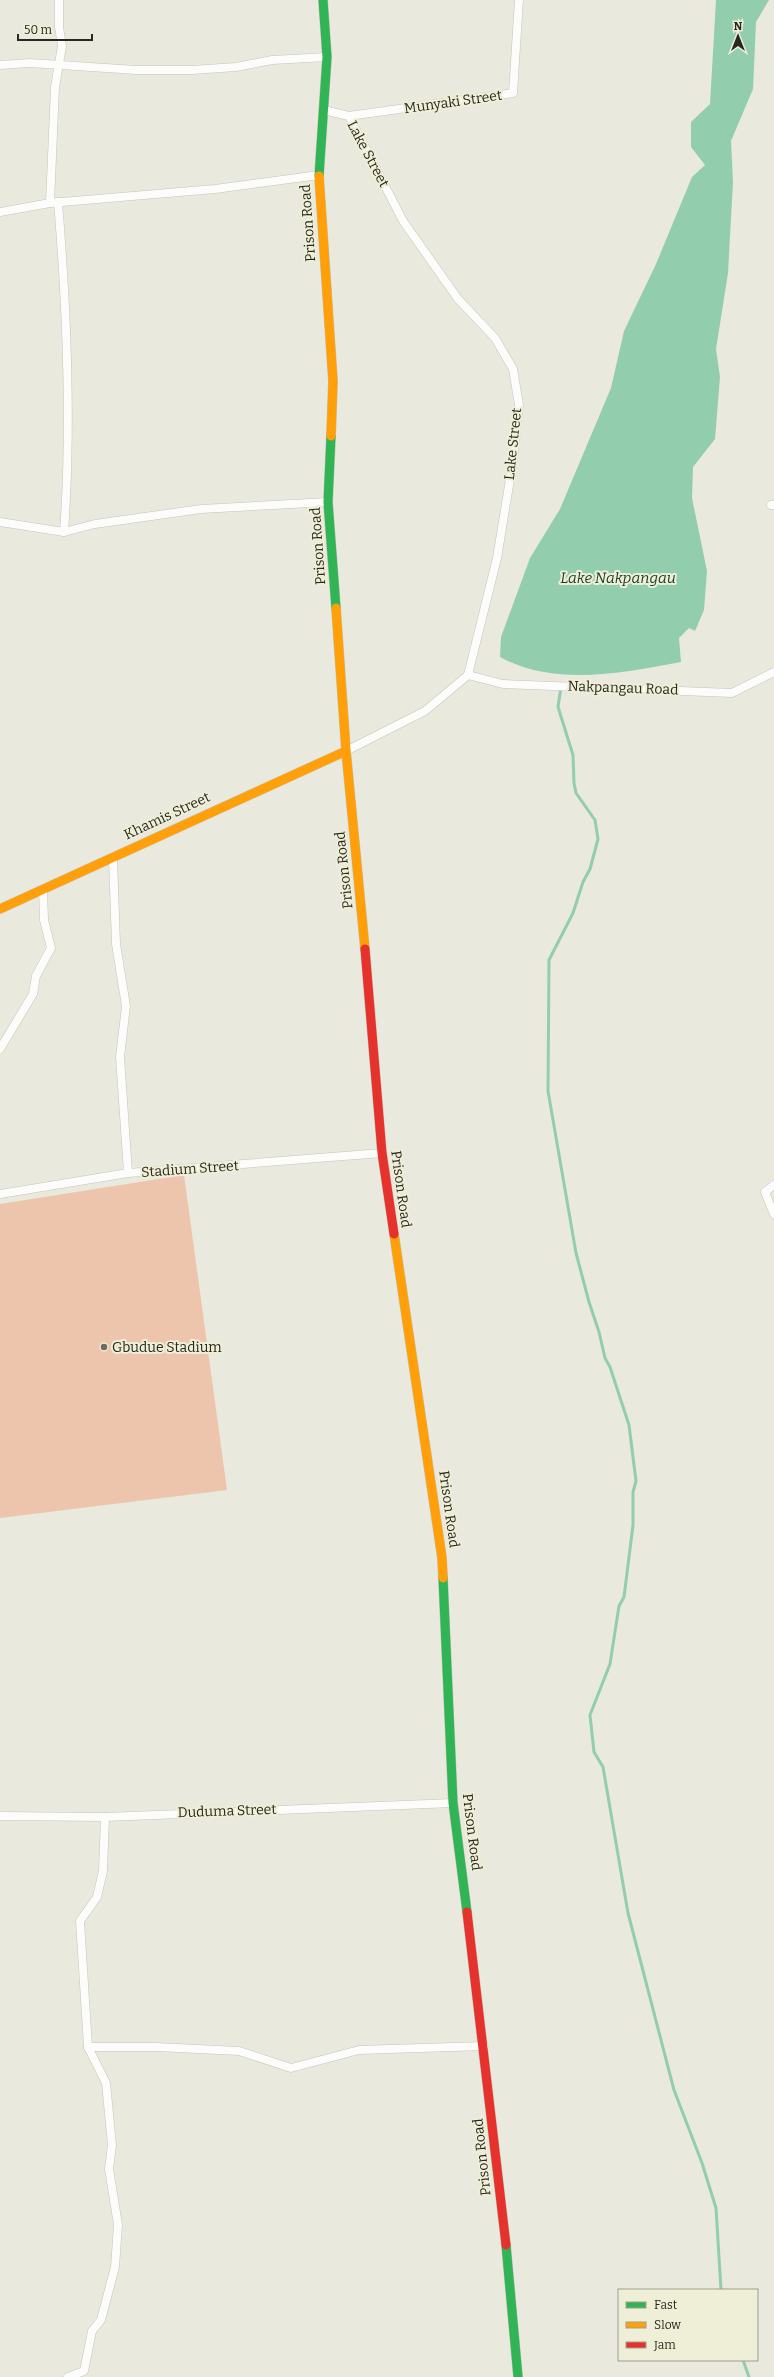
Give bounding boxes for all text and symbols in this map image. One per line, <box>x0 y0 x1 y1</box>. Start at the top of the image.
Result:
scale bar <box>18 16 92 42</box>
north arrow <box>718 16 758 56</box>
text: N <box>734 20 743 33</box>
text: 50 m <box>24 23 53 37</box>
street label: Munyaki Street <box>403 87 503 117</box>
street label: Lake Street <box>343 118 393 190</box>
street label: Prison Road <box>297 184 319 262</box>
street label: Lake Street <box>501 407 525 481</box>
street label: Prison Road <box>307 507 329 585</box>
water label: Lake Nakpangau <box>560 569 676 587</box>
street label: Nakpangau Road <box>567 678 679 698</box>
street label: Khamis Street <box>121 789 213 843</box>
street label: Prison Road <box>331 830 357 910</box>
street label: Prison Road <box>387 1149 415 1229</box>
street label: Stadium Street <box>141 1157 239 1181</box>
place label: Gbudue Stadium <box>112 1339 222 1356</box>
marker: Gbudue Stadium <box>99 1342 109 1352</box>
street label: Prison Road <box>435 1469 463 1549</box>
street label: Prison Road <box>459 1792 485 1872</box>
street label: Duduma Street <box>177 1801 277 1821</box>
street label: Prison Road <box>469 2117 495 2197</box>
legend <box>618 2289 758 2361</box>
text: Fast <box>654 2298 678 2312</box>
text: Slow <box>654 2318 681 2332</box>
text: Jam <box>653 2338 676 2352</box>

